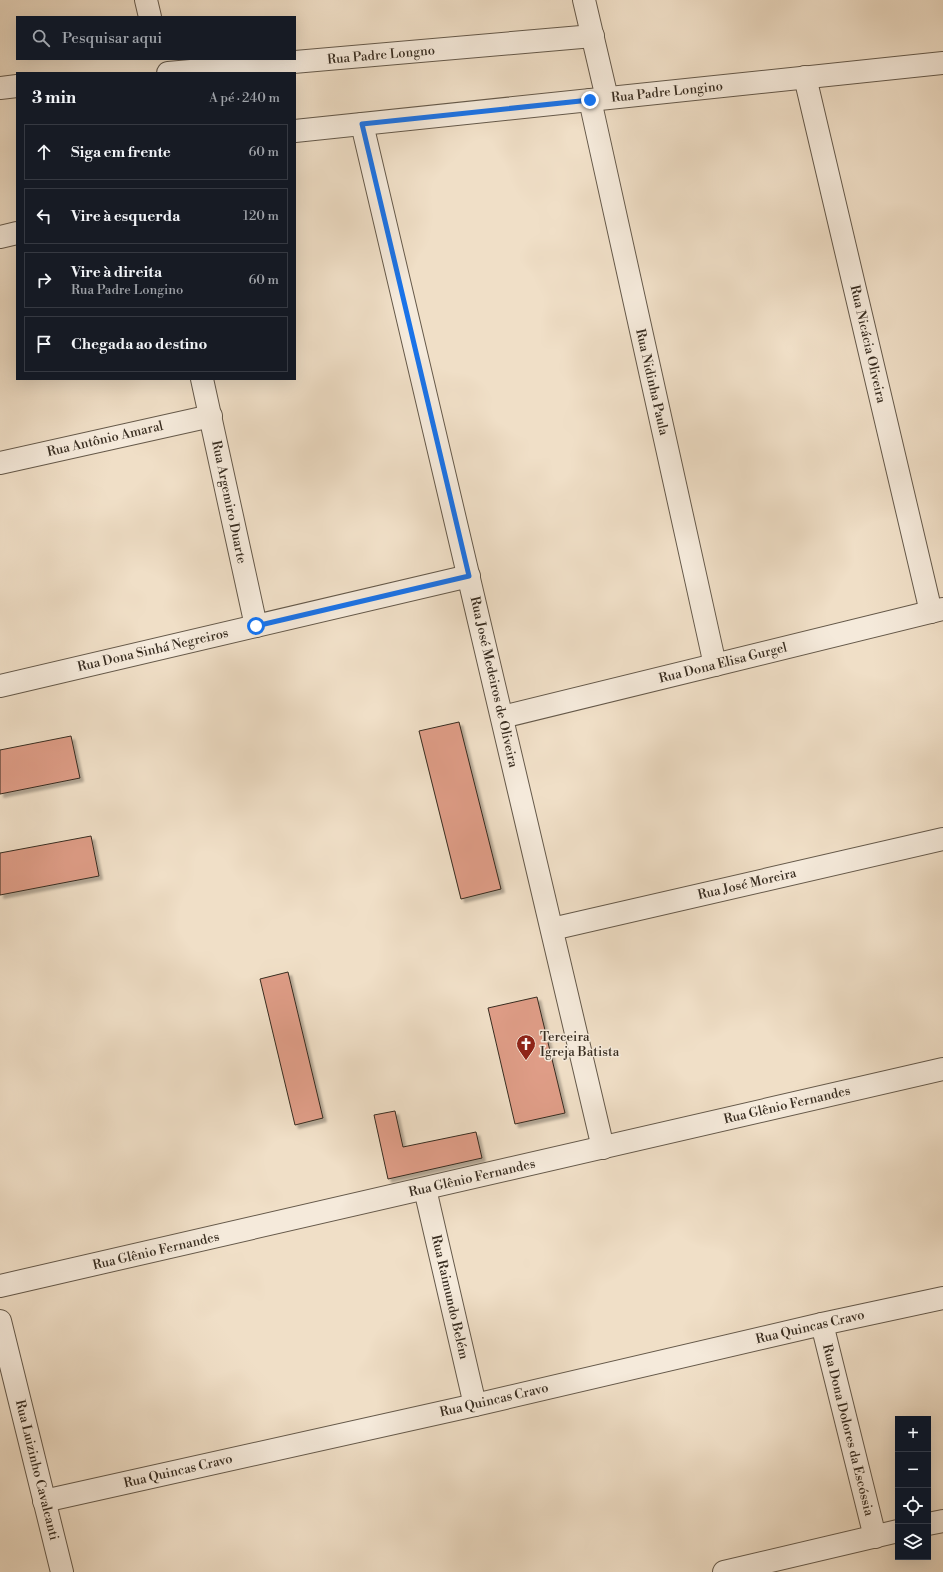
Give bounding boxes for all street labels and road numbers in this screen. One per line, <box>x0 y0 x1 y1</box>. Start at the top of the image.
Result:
street label: Rua Padre Longno <box>326 42 436 68</box>
street label: Rua Padre Longino <box>610 78 724 106</box>
street label: Rua Nicácia Oliveira <box>847 284 889 405</box>
street label: Rua Nidinha Paula <box>632 327 672 437</box>
street label: Rua Antônio Amaral <box>45 418 165 460</box>
street label: Rua Argemiro Duarte <box>208 439 250 565</box>
street label: Rua José Medeiros de Oliveira <box>467 595 522 770</box>
street label: Rua Dona Sinhá Negreiros <box>76 625 230 675</box>
street label: Rua Dona Elisa Gurgel <box>657 639 789 687</box>
street label: Rua José Moreira <box>696 865 798 903</box>
street label: Rua Glênio Fernandes <box>722 1083 852 1127</box>
street label: Rua Glênio Fernandes <box>407 1156 537 1200</box>
street label: Rua Glênio Fernandes <box>91 1229 221 1273</box>
street label: Rua Raimundo Belém <box>428 1233 472 1361</box>
street label: Rua Quincas Cravo <box>754 1307 866 1347</box>
street label: Rua Dona Dolores da Escóssia <box>819 1342 877 1518</box>
street label: Rua Quincas Cravo <box>438 1380 550 1420</box>
street label: Rua Luizinho Cavalcanti <box>12 1398 62 1542</box>
street label: Rua Quincas Cravo <box>122 1451 234 1491</box>

